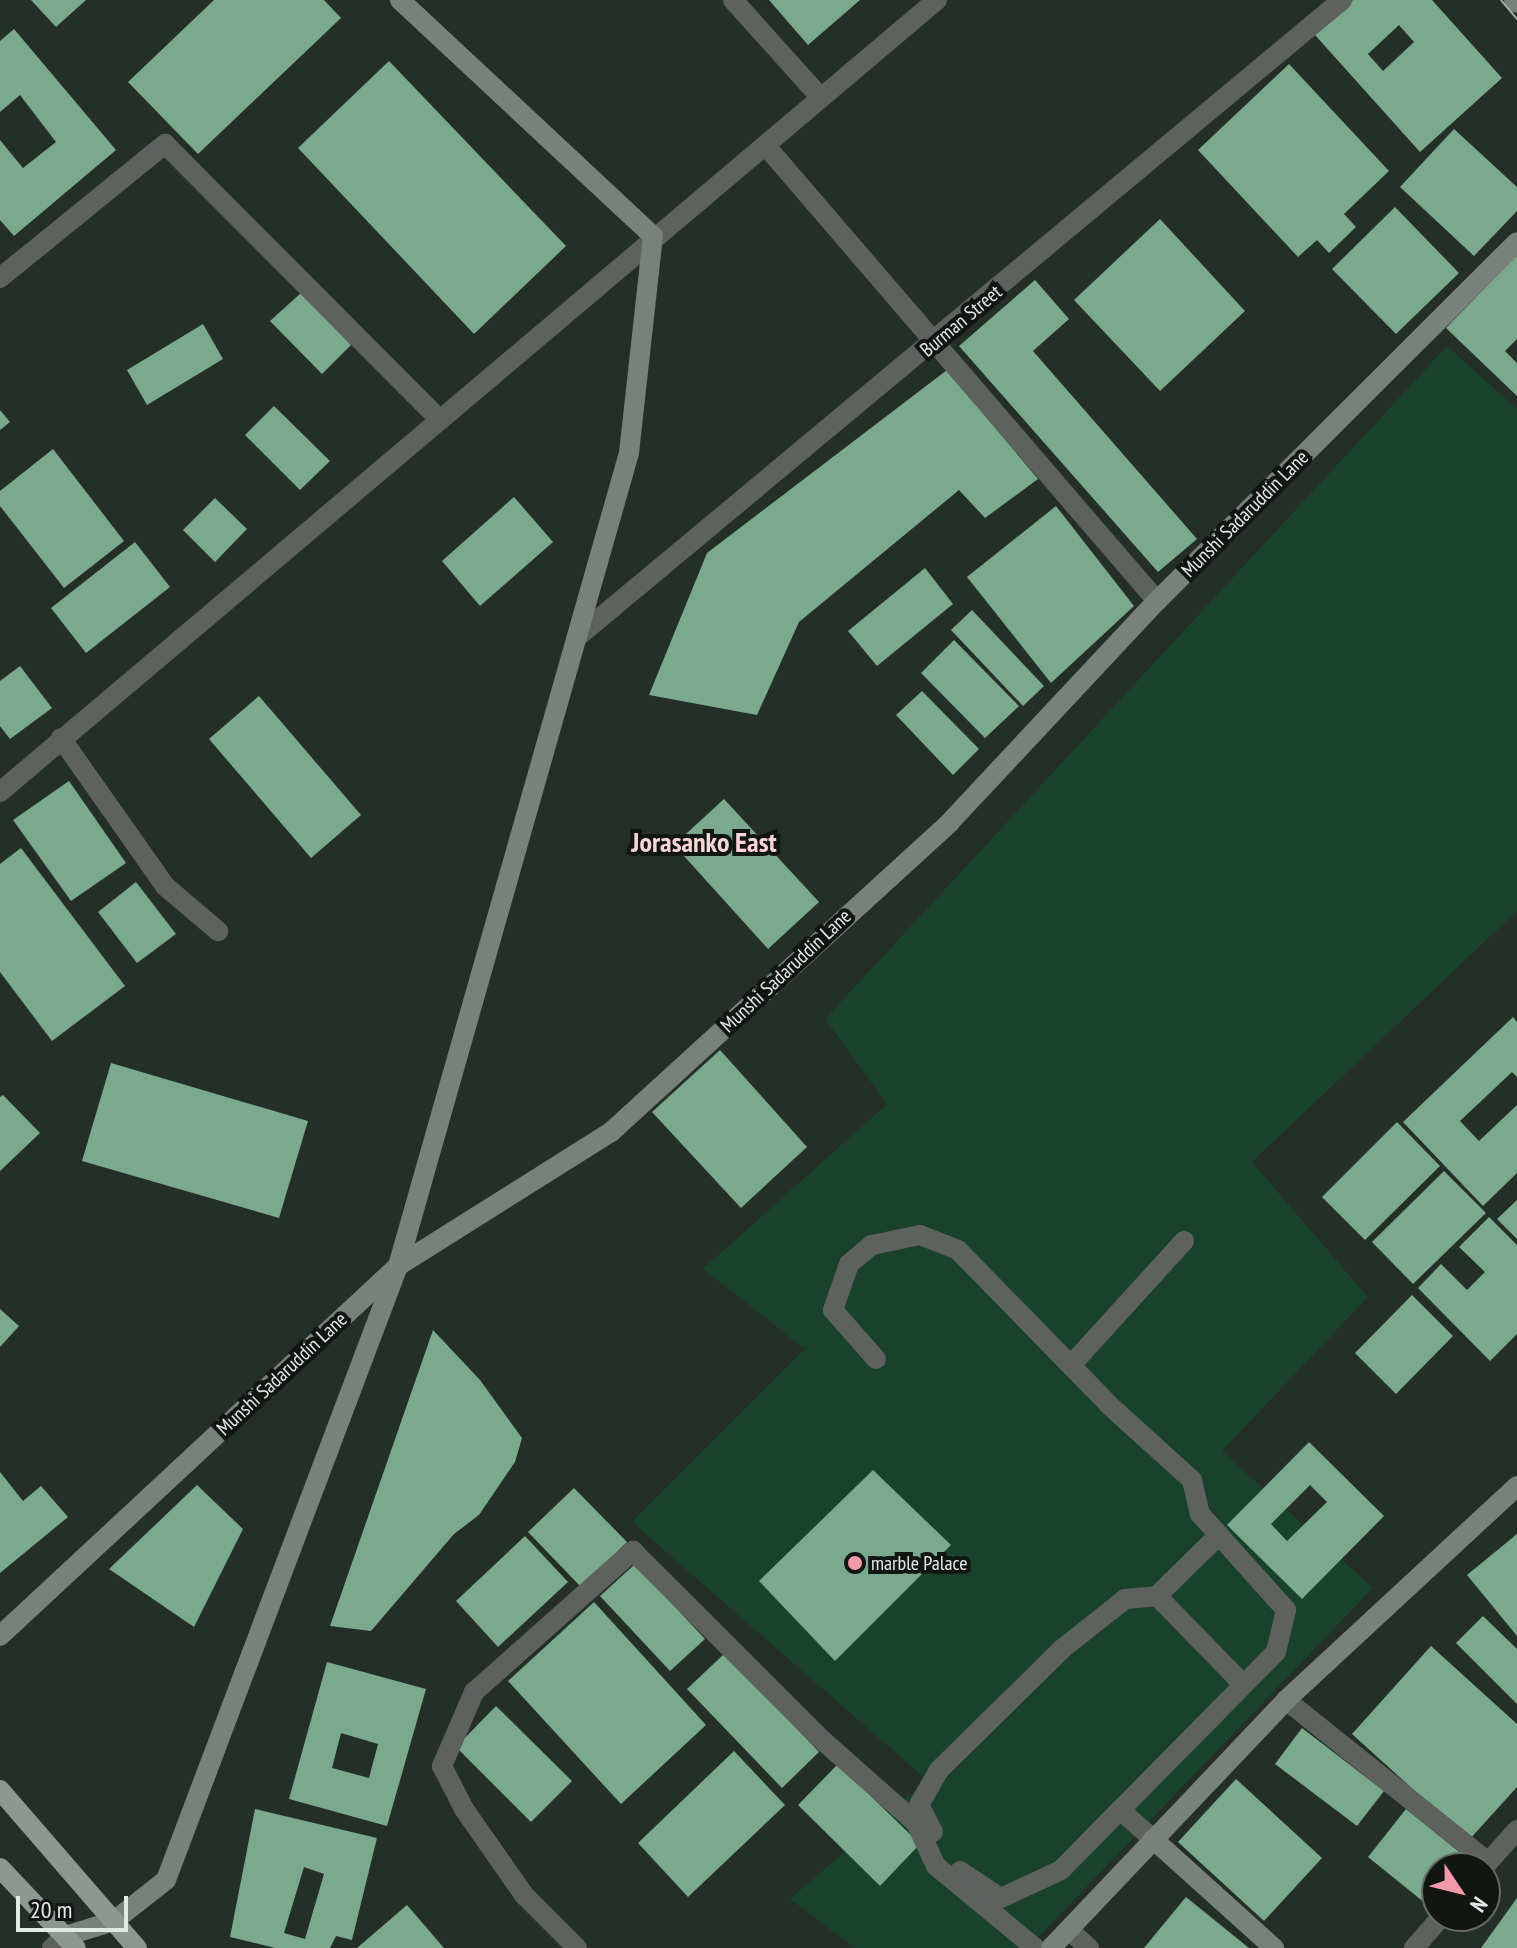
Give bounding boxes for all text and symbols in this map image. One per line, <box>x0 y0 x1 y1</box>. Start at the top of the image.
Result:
street label: Burman Street <box>915 280 1007 362</box>
street label: Munshi Sadaruddin Lane <box>1177 446 1313 582</box>
district label: Jorasanko East <box>631 825 777 859</box>
street label: Munshi Sadaruddin Lane <box>716 904 856 1038</box>
street label: Munshi Sadaruddin Lane <box>212 1307 352 1441</box>
place label: marble Palace <box>871 1551 968 1575</box>
marker: marble Palace <box>846 1554 864 1572</box>
north arrow <box>1421 1852 1501 1932</box>
scale bar <box>20 1880 132 1930</box>
text: N <box>1464 1892 1494 1918</box>
text: 20 m <box>30 1894 72 1925</box>

